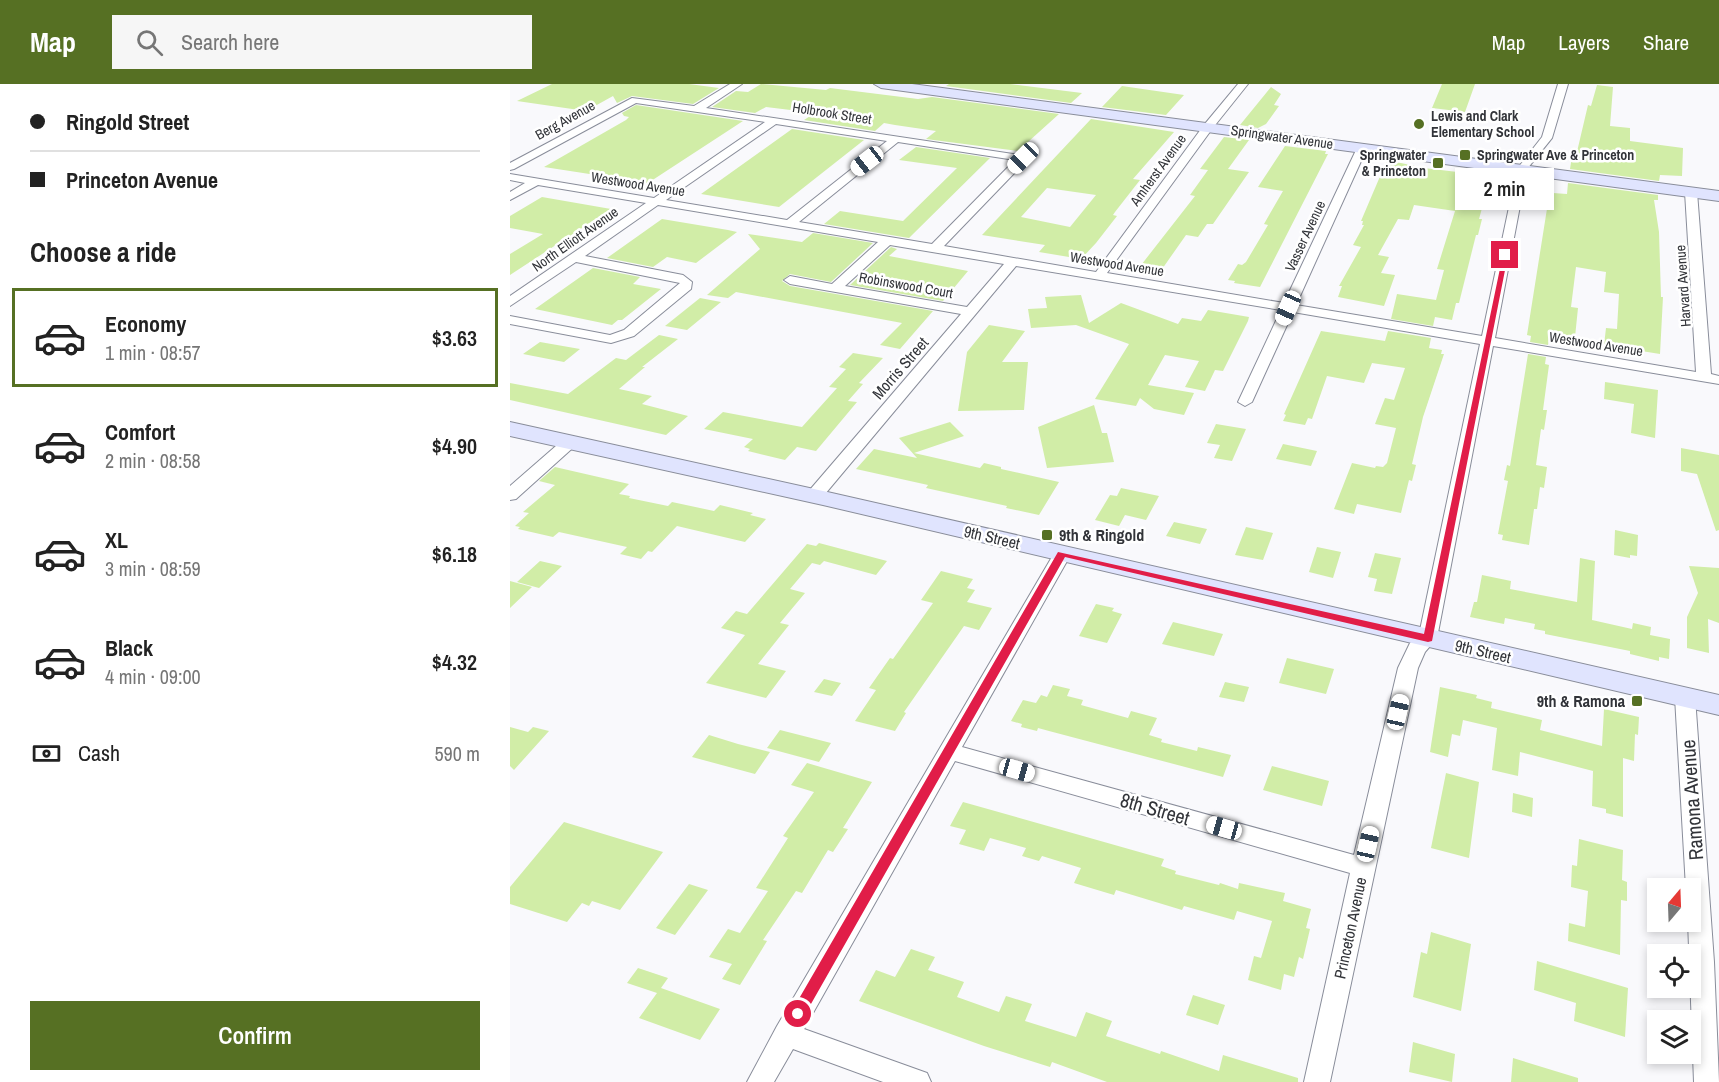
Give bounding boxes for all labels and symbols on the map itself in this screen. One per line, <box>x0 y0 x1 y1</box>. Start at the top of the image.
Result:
street label: Berg Avenue <box>532 96 598 144</box>
street label: Holbrook Street <box>791 98 873 128</box>
place label: Lewis and Clark Elementary School <box>1431 107 1534 141</box>
marker: Lewis and Clark Elementary School <box>1412 117 1426 131</box>
street label: Springwater Avenue <box>1230 121 1334 153</box>
street label: Amherst Avenue <box>1125 131 1190 210</box>
car <box>1004 139 1042 177</box>
car <box>847 143 887 179</box>
place label: Springwater & Princeton <box>1360 146 1427 180</box>
place label: Springwater Ave & Princeton <box>1477 146 1634 164</box>
marker: Springwater Ave & Princeton <box>1458 148 1472 162</box>
marker: Springwater & Princeton <box>1431 156 1445 170</box>
street label: Westwood Avenue <box>590 168 686 200</box>
callout: 2 min <box>1456 168 1554 210</box>
street label: Vasser Avenue <box>1281 198 1329 274</box>
street label: North Elliott Avenue <box>528 203 622 275</box>
route end <box>1491 241 1518 268</box>
street label: Harvard Avenue <box>1671 244 1695 328</box>
street label: Westwood Avenue <box>1069 248 1165 280</box>
street label: Robinswood Court <box>858 268 954 302</box>
car <box>1272 288 1304 328</box>
street label: Westwood Avenue <box>1548 328 1644 360</box>
street label: Morris Street <box>867 332 933 404</box>
street label: 9th Street <box>962 520 1023 554</box>
place label: 9th & Ringold <box>1059 524 1144 546</box>
marker: 9th & Ringold <box>1040 528 1054 542</box>
street label: 9th Street <box>1453 634 1514 668</box>
place label: 9th & Ramona <box>1537 690 1626 712</box>
car <box>1385 692 1411 732</box>
marker: 9th & Ramona <box>1630 694 1644 708</box>
street label: Ramona Avenue <box>1674 739 1709 861</box>
car <box>997 756 1037 784</box>
street label: 8th Street <box>1117 786 1193 831</box>
car <box>1204 814 1244 842</box>
car <box>1355 824 1381 864</box>
street label: Princeton Avenue <box>1328 875 1372 981</box>
north arrow <box>1647 878 1701 932</box>
route start <box>784 1000 811 1027</box>

